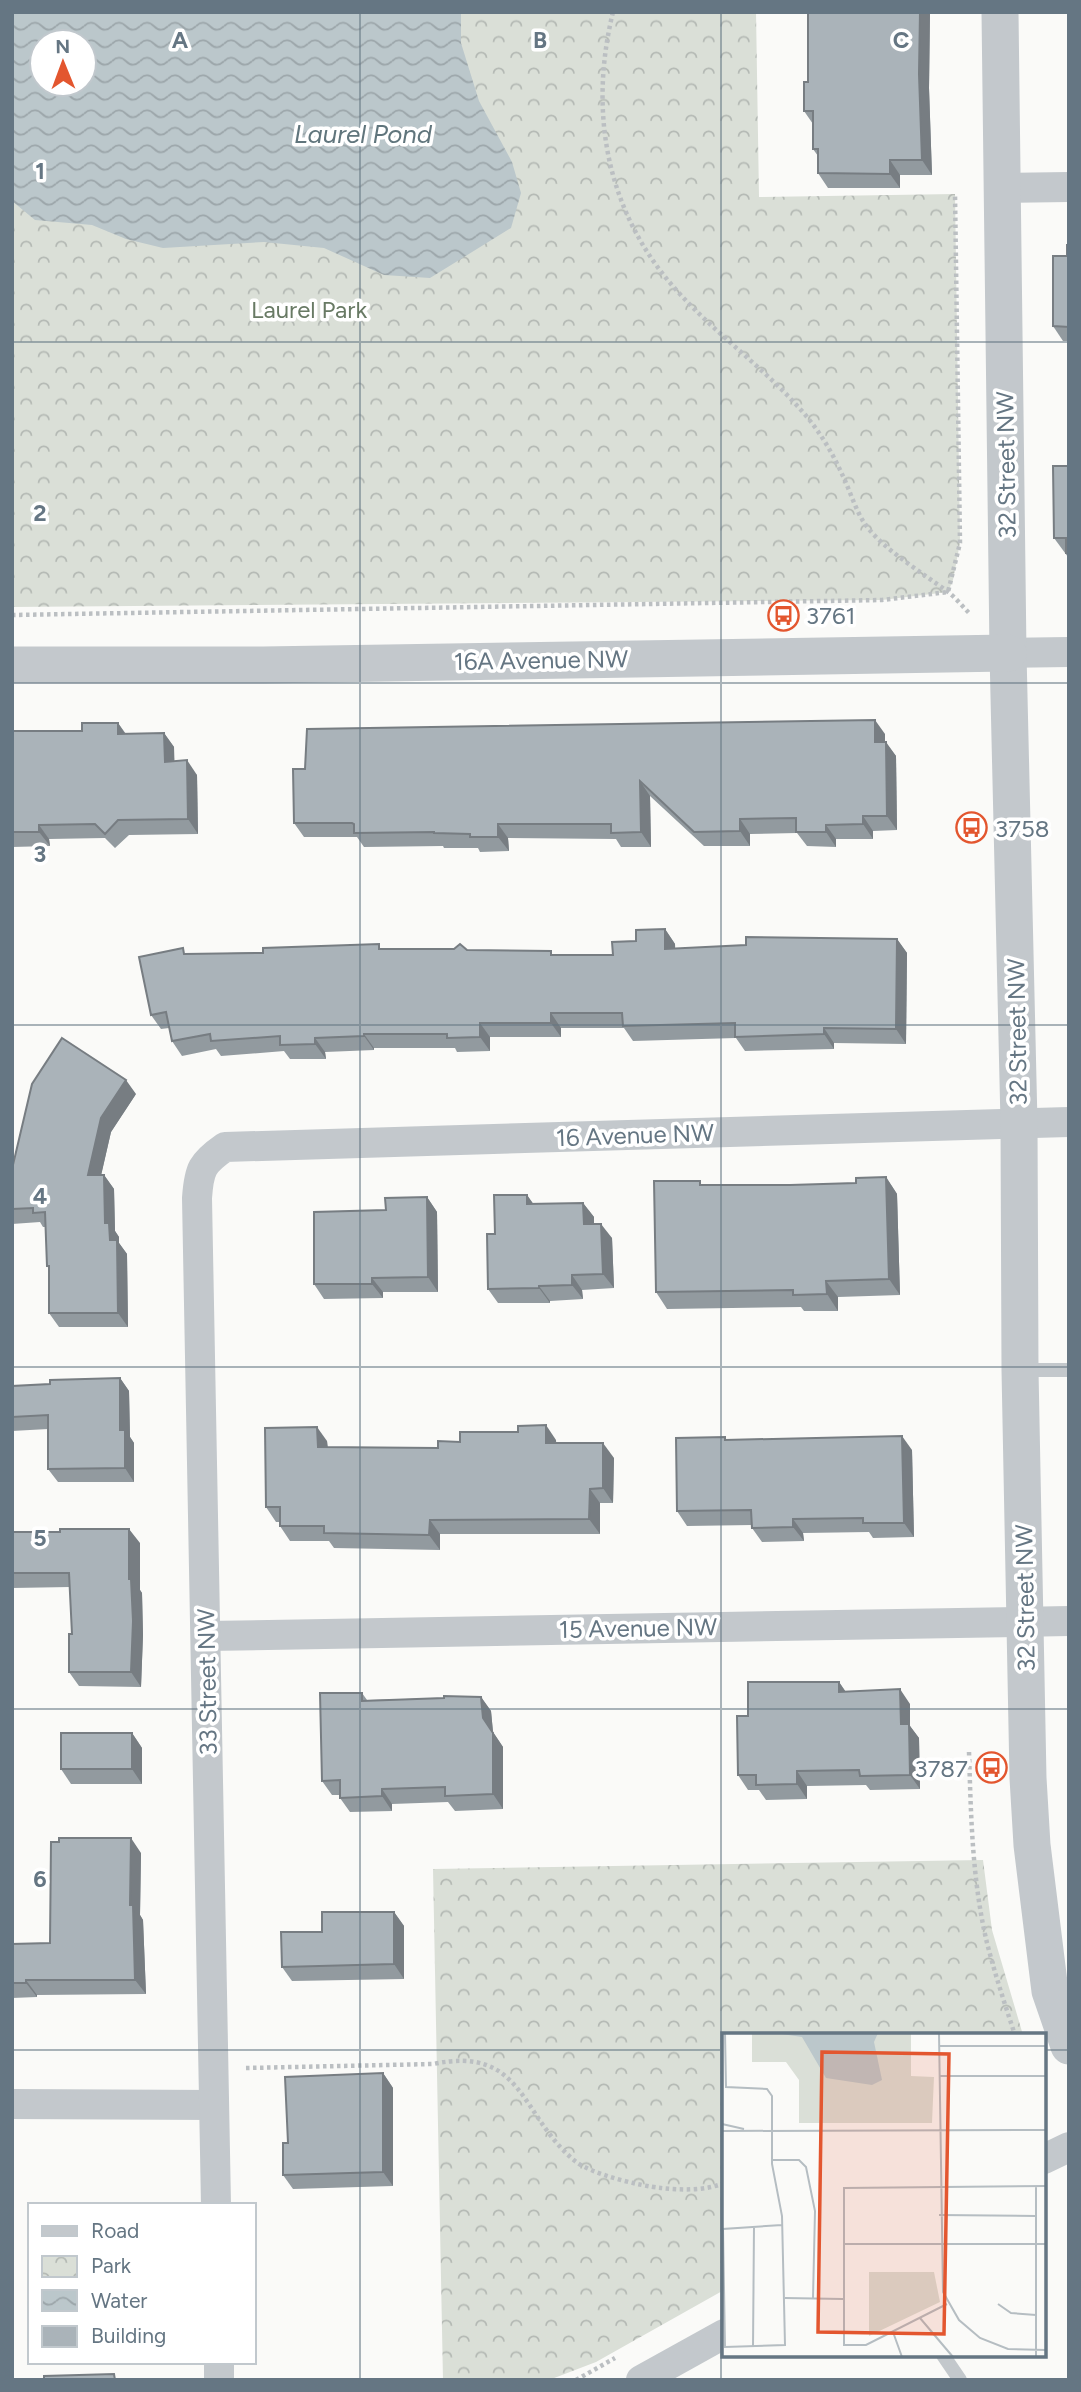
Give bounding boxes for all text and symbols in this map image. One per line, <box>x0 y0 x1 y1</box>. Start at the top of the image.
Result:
text: A <box>172 26 189 54</box>
text: B <box>533 26 547 54</box>
text: C <box>893 26 910 54</box>
north arrow <box>28 28 98 98</box>
text: N <box>55 35 70 58</box>
water label: Laurel Pond <box>294 118 433 150</box>
text: 1 <box>35 157 45 185</box>
park label: Laurel Park <box>251 295 367 324</box>
street label: 32 Street NW <box>990 391 1022 539</box>
text: 2 <box>33 499 47 527</box>
bus stop icon: 3761 <box>766 598 800 632</box>
place label: 3761 <box>806 601 855 630</box>
street label: 16A Avenue NW <box>454 644 628 676</box>
bus stop icon: 3758 <box>955 811 989 845</box>
place label: 3758 <box>995 814 1049 843</box>
text: 3 <box>34 840 46 868</box>
street label: 32 Street NW <box>1001 958 1033 1106</box>
street label: 16 Avenue NW <box>555 1118 715 1152</box>
text: 4 <box>33 1182 47 1210</box>
text: 5 <box>33 1524 47 1552</box>
street label: 32 Street NW <box>1009 1524 1041 1672</box>
street label: 33 Street NW <box>191 1608 223 1756</box>
street label: 15 Avenue NW <box>559 1612 717 1644</box>
bus stop icon: 3787 <box>974 1751 1008 1785</box>
place label: 3787 <box>914 1754 968 1783</box>
text: 6 <box>33 1865 47 1893</box>
inset map <box>722 2033 1046 2357</box>
legend <box>28 2203 256 2364</box>
text: Road <box>91 2218 139 2243</box>
text: Park <box>91 2253 132 2278</box>
text: Water <box>91 2288 147 2313</box>
text: Building <box>91 2323 166 2348</box>

